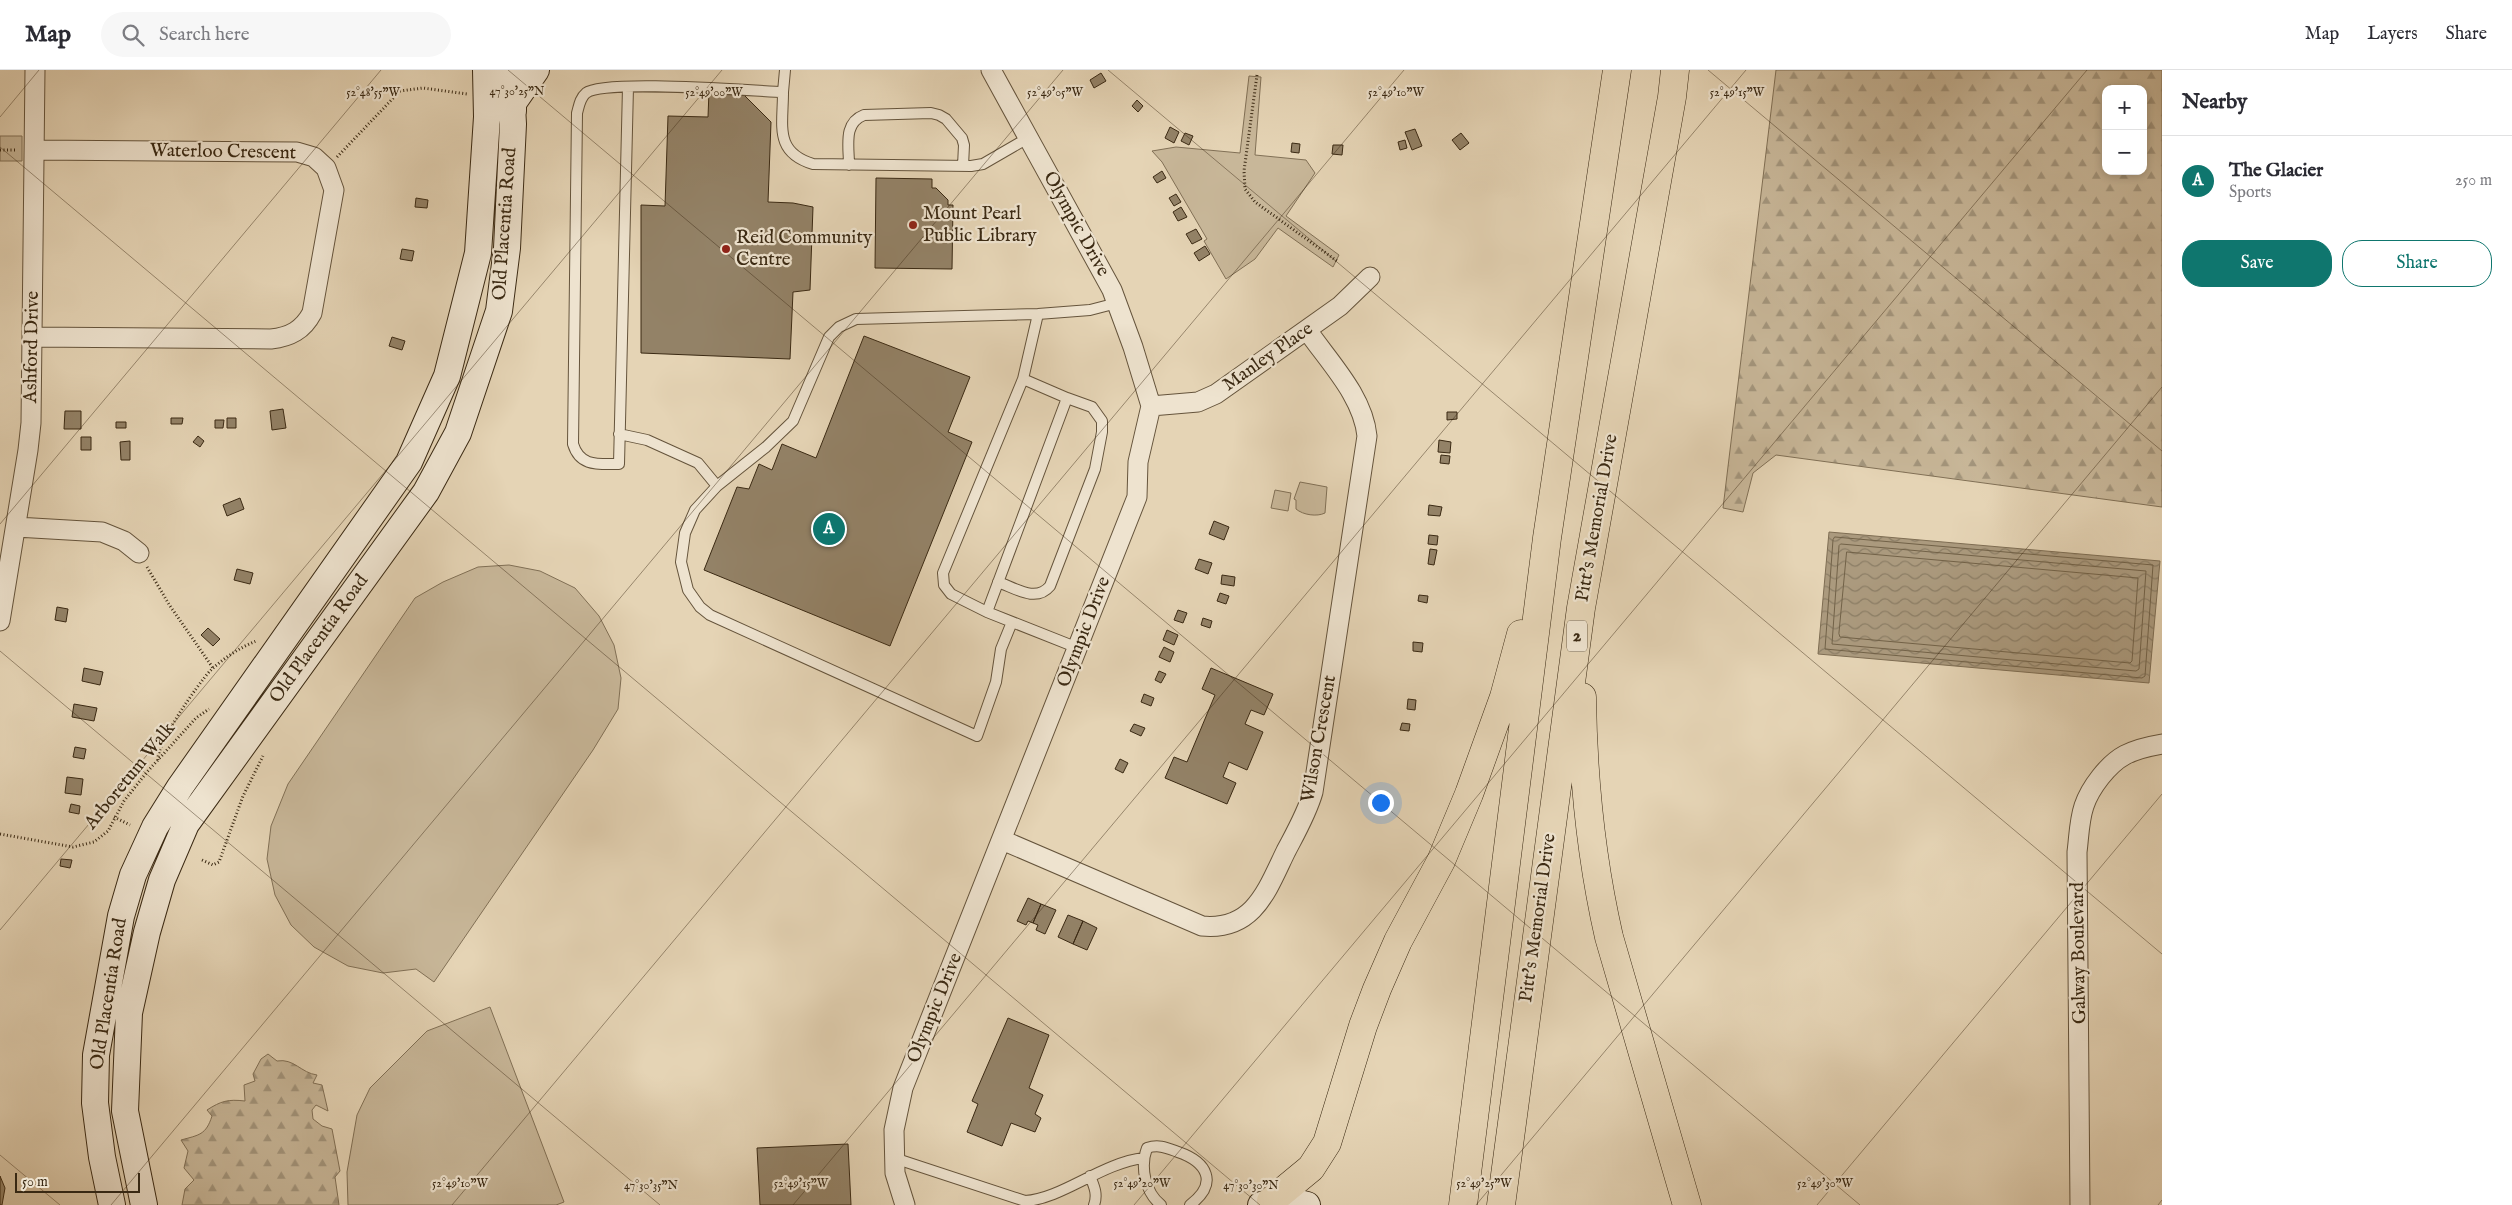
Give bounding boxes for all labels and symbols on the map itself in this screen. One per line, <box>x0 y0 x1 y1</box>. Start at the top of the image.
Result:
text: 47°30'25"N <box>490 84 545 99</box>
text: 52°48'55"W <box>346 85 400 100</box>
text: 52°49'00"W <box>685 85 743 100</box>
text: 52°49'05"W <box>1027 85 1083 100</box>
text: 52°49'10"W <box>1368 85 1424 100</box>
text: 52°49'15"W <box>1710 85 1765 100</box>
street label: Waterloo Crescent <box>150 139 297 165</box>
street label: Old Placentia Road <box>488 146 522 301</box>
street label: Olympic Drive <box>1037 167 1115 281</box>
place label: Mount Pearl Public Library <box>923 202 1037 248</box>
marker: Mount Pearl Public Library <box>907 219 919 231</box>
place label: Reid Community Centre <box>736 226 873 272</box>
marker: Reid Community Centre <box>720 243 732 255</box>
street label: Ashford Drive <box>19 290 45 404</box>
street label: Manley Place <box>1218 317 1318 397</box>
street label: Pitt's Memorial Drive <box>1570 432 1624 604</box>
pin: A <box>813 510 845 548</box>
street label: Old Placentia Road <box>264 569 374 708</box>
street label: Olympic Drive <box>1052 573 1116 691</box>
road number: 2 <box>1567 620 1587 652</box>
street label: Wilson Crescent <box>1296 673 1342 805</box>
street label: Arboretum Walk <box>79 717 181 835</box>
your location <box>1368 790 1394 816</box>
street label: Pitt's Memorial Drive <box>1514 832 1562 1004</box>
street label: Galway Boulevard <box>2066 881 2092 1024</box>
street label: Old Placentia Road <box>85 916 133 1072</box>
street label: Olympic Drive <box>902 949 968 1067</box>
scale bar <box>15 1170 140 1193</box>
text: 52°49'10"W <box>432 1176 488 1191</box>
text: 52°49'15"W <box>774 1176 829 1191</box>
text: 52°49'20"W <box>1113 1176 1171 1191</box>
text: 52°49'25"W <box>1456 1176 1512 1191</box>
text: 52°49'30"W <box>1797 1176 1854 1191</box>
text: 47°30'35"N <box>624 1178 679 1193</box>
text: 47°30'30"N <box>1223 1178 1279 1193</box>

